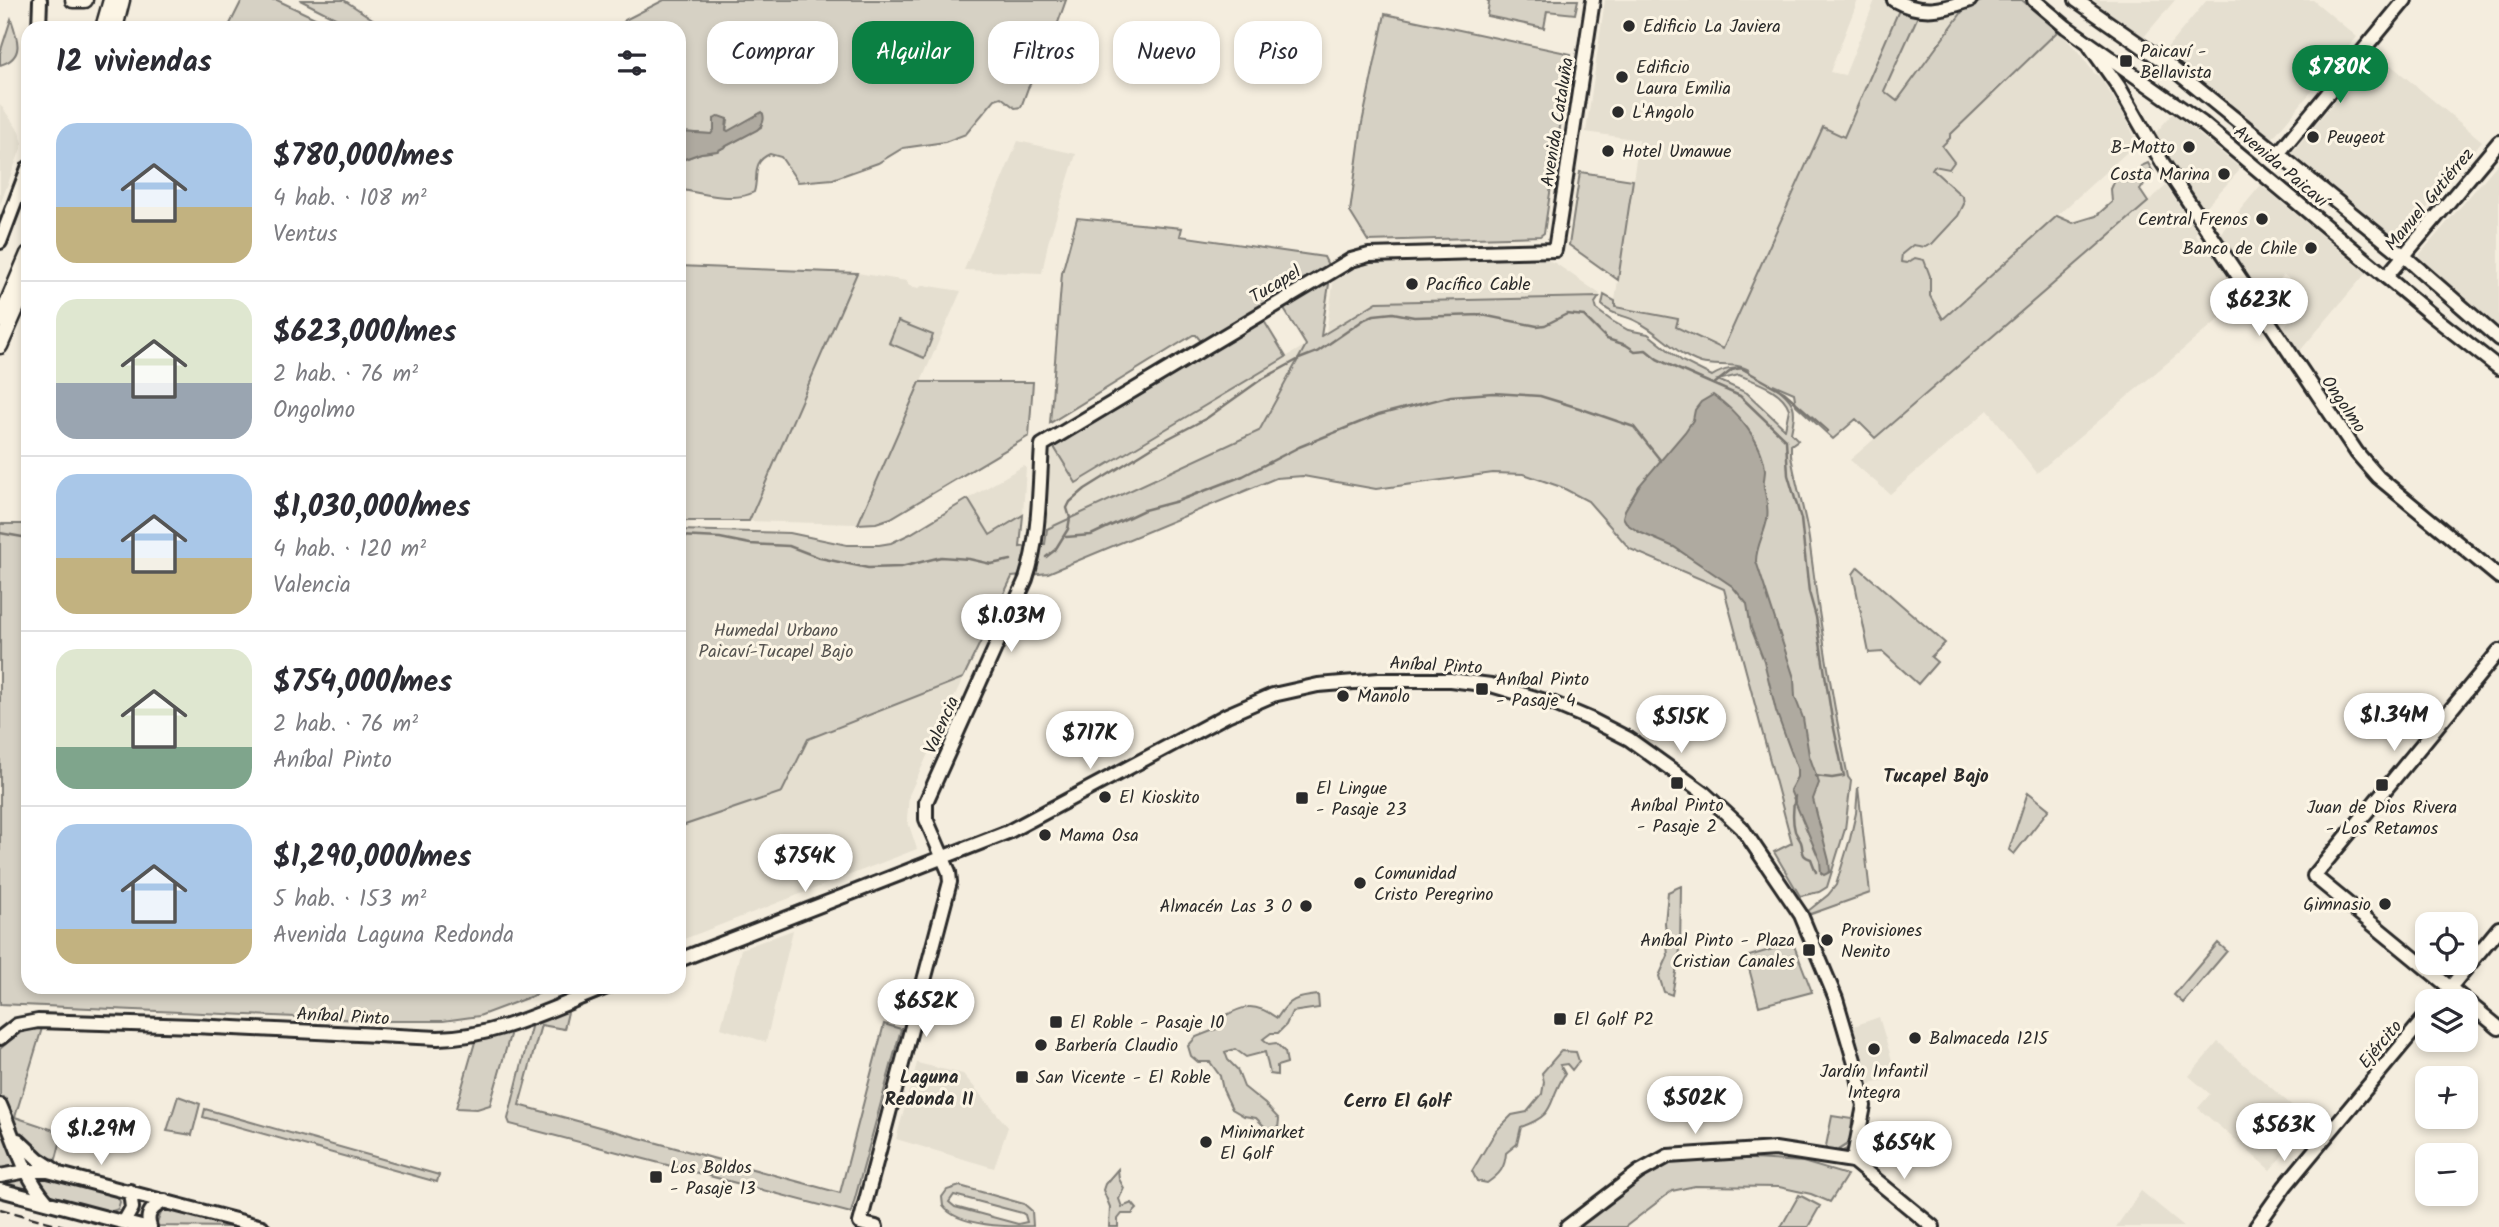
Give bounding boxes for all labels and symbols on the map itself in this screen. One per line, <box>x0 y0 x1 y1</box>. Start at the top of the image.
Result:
place label: Edificio La Javiera <box>1643 13 1781 42</box>
marker: Edificio La Javiera <box>1621 18 1637 34</box>
place label: Paicaví - Bellavista <box>2140 38 2212 88</box>
pin: $780K <box>2291 46 2389 105</box>
marker: Paicaví - Bellavista <box>2118 53 2134 69</box>
place label: Edificio Laura Emilia <box>1636 54 1731 104</box>
street label: Avenida Cataluña <box>1534 55 1583 189</box>
marker: Edificio Laura Emilia <box>1614 69 1630 85</box>
place label: L'Angolo <box>1632 99 1694 128</box>
marker: L'Angolo <box>1610 104 1626 120</box>
street label: Avenida Paicaví <box>2226 119 2336 217</box>
place label: Peugeot <box>2327 124 2386 153</box>
marker: Peugeot <box>2305 129 2321 145</box>
place label: B-Motto <box>2111 134 2175 163</box>
place label: Hotel Umawue <box>1622 138 1731 167</box>
marker: B-Motto <box>2181 139 2197 155</box>
street label: Manuel Gutiérrez <box>2378 142 2482 258</box>
marker: Hotel Umawue <box>1600 143 1616 159</box>
place label: Costa Marina <box>2110 161 2210 190</box>
marker: Costa Marina <box>2216 166 2232 182</box>
place label: Central Frenos <box>2138 206 2248 235</box>
marker: Central Frenos <box>2254 211 2270 227</box>
place label: Banco de Chile <box>2183 235 2297 264</box>
marker: Banco de Chile <box>2303 240 2319 256</box>
street label: Tucapel <box>1244 258 1308 312</box>
place label: Pacífico Cable <box>1426 271 1531 300</box>
marker: Pacífico Cable <box>1404 276 1420 292</box>
pin: $623K <box>2210 278 2308 338</box>
street label: Ongolmo <box>2313 370 2373 440</box>
pin: $1.03M <box>954 594 1068 654</box>
park label: Humedal Urbano Paicaví-Tucapel Bajo <box>699 617 853 667</box>
street label: Aníbal Pinto <box>1389 650 1483 683</box>
place label: Aníbal Pinto - Pasaje 4 <box>1496 666 1589 716</box>
marker: Aníbal Pinto - Pasaje 4 <box>1474 681 1490 697</box>
place label: Manolo <box>1357 683 1410 712</box>
marker: Manolo <box>1335 688 1351 704</box>
street label: Valencia <box>917 692 968 759</box>
pin: $1.34M <box>2337 694 2451 753</box>
pin: $515K <box>1632 696 1730 755</box>
pin: $717K <box>1041 712 1139 771</box>
district label: Tucapel Bajo <box>1883 762 1989 792</box>
place label: El Lingue - Pasaje 23 <box>1316 775 1406 825</box>
marker: Aníbal Pinto - Pasaje 2 <box>1669 775 1685 791</box>
marker: Juan de Dios Rivera - Los Retamos <box>2374 777 2390 793</box>
place label: El Kioskito <box>1119 784 1200 813</box>
marker: El Kioskito <box>1097 789 1113 805</box>
marker: El Lingue - Pasaje 23 <box>1294 790 1310 806</box>
place label: Aníbal Pinto - Pasaje 2 <box>1630 792 1724 842</box>
place label: Juan de Dios Rivera - Los Retamos <box>2307 794 2457 844</box>
place label: Mama Osa <box>1059 822 1139 851</box>
marker: Mama Osa <box>1037 827 1053 843</box>
pin: $754K <box>756 834 854 894</box>
place label: Comunidad Cristo Peregrino <box>1374 860 1494 910</box>
marker: Comunidad Cristo Peregrino <box>1352 875 1368 891</box>
place label: Gimnasio <box>2303 891 2371 920</box>
place label: Almacén Las 3 O <box>1159 893 1292 922</box>
marker: Gimnasio <box>2377 896 2393 912</box>
marker: Almacén Las 3 O <box>1298 898 1314 914</box>
place label: Provisiones Nenito <box>1841 917 1923 967</box>
place label: Aníbal Pinto - Plaza Cristian Canales <box>1640 927 1795 977</box>
marker: Provisiones Nenito <box>1819 932 1835 948</box>
marker: Aníbal Pinto - Plaza Cristian Canales <box>1801 942 1817 958</box>
pin: $652K <box>877 979 975 1039</box>
street label: Aníbal Pinto <box>296 1001 390 1034</box>
place label: El Golf P2 <box>1574 1006 1654 1035</box>
place label: El Roble - Pasaje 10 <box>1070 1009 1224 1038</box>
marker: El Golf P2 <box>1552 1011 1568 1027</box>
marker: El Roble - Pasaje 10 <box>1048 1014 1064 1030</box>
street label: Ejército <box>2352 1014 2410 1076</box>
place label: Balmaceda 1215 <box>1929 1025 2050 1054</box>
marker: Balmaceda 1215 <box>1907 1030 1923 1046</box>
place label: Barbería Claudio <box>1055 1032 1178 1061</box>
marker: Barbería Claudio <box>1033 1037 1049 1053</box>
marker: Jardín Infantil Integra <box>1866 1041 1882 1057</box>
place label: Jardín Infantil Integra <box>1820 1058 1929 1108</box>
district label: Laguna Redonda II <box>884 1063 974 1115</box>
place label: San Vicente - El Roble <box>1036 1064 1211 1093</box>
marker: San Vicente - El Roble <box>1014 1069 1030 1085</box>
pin: $502K <box>1646 1076 1744 1136</box>
district label: Cerro El Golf <box>1344 1087 1452 1117</box>
pin: $563K <box>2235 1104 2333 1163</box>
pin: $1.29M <box>44 1108 158 1167</box>
place label: Minimarket El Golf <box>1220 1119 1306 1169</box>
pin: $654K <box>1855 1122 1953 1181</box>
marker: Minimarket El Golf <box>1198 1134 1214 1150</box>
place label: Los Boldos - Pasaje 13 <box>670 1154 756 1204</box>
marker: Los Boldos - Pasaje 13 <box>648 1169 664 1185</box>

